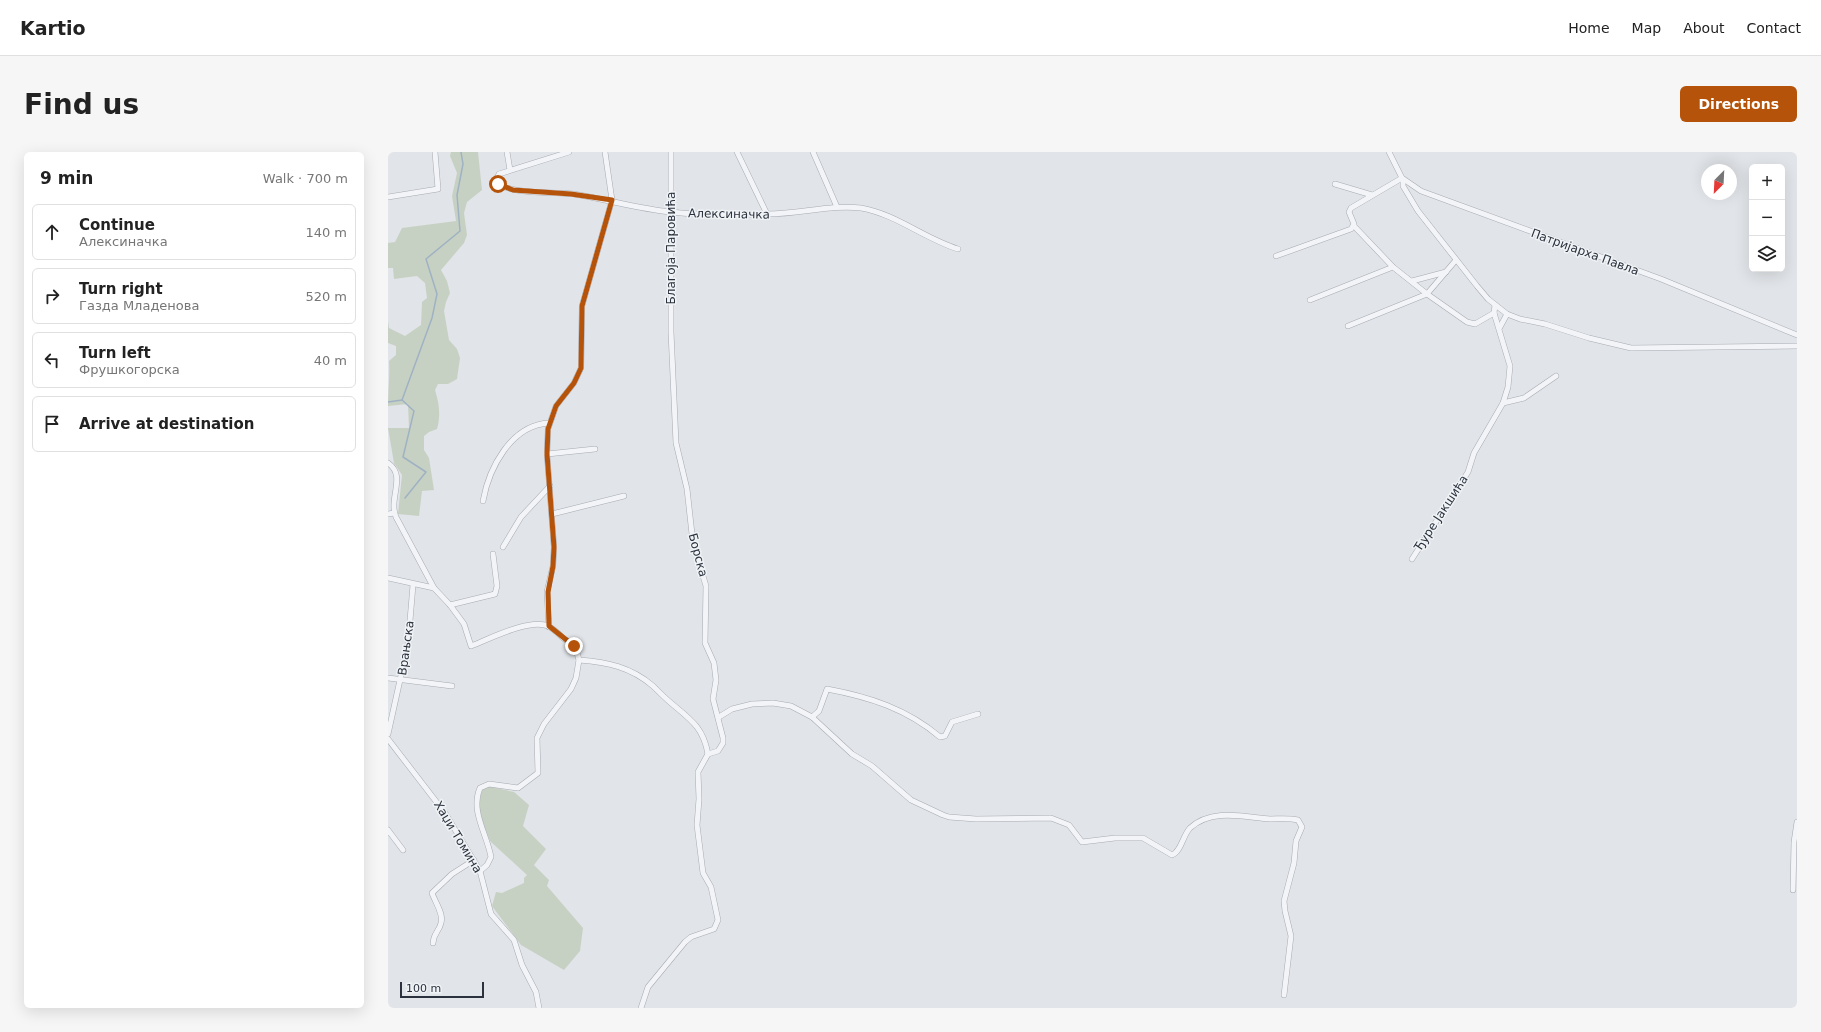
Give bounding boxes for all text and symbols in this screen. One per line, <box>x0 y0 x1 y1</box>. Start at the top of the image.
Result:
text: Kartio <box>20 17 86 39</box>
text: Home <box>1568 20 1610 36</box>
text: Map <box>1632 20 1661 36</box>
text: About <box>1683 20 1725 36</box>
text: Contact <box>1747 20 1801 36</box>
button: Directions <box>1680 86 1797 122</box>
text: Find us <box>24 88 139 121</box>
north arrow <box>1701 164 1737 200</box>
map controls <box>1749 164 1785 272</box>
button: + <box>1749 164 1785 200</box>
text: 9 min <box>40 168 93 188</box>
text: Walk · 700 m <box>263 171 348 186</box>
route start <box>489 175 507 193</box>
street label: Благоја Паровића <box>664 192 678 304</box>
button: − <box>1749 200 1785 236</box>
street label: Алексиначка <box>688 206 770 222</box>
text: Continue <box>79 216 155 234</box>
icon: ahead <box>41 221 63 243</box>
text: 140 m <box>305 225 347 240</box>
street label: Патријарха Павла <box>1529 226 1641 278</box>
text: Алексиначка <box>79 234 168 249</box>
button: layers <box>1749 236 1785 272</box>
text: Turn right <box>79 280 163 298</box>
icon: right <box>41 285 63 307</box>
text: 520 m <box>305 289 347 304</box>
text: Газда Младенова <box>79 298 199 313</box>
text: Turn left <box>79 344 151 362</box>
icon: left <box>41 349 63 371</box>
text: 40 m <box>314 353 347 368</box>
text: Фрушкогорска <box>79 362 180 377</box>
icon: arrive <box>41 413 63 435</box>
text: Arrive at destination <box>79 415 254 433</box>
street label: Ђуре Јакшића <box>1411 473 1471 554</box>
street label: Борска <box>685 532 711 578</box>
street label: Врањска <box>395 620 417 676</box>
route end <box>565 637 583 655</box>
street label: Хаџи Томина <box>431 798 485 876</box>
scale bar <box>400 980 484 999</box>
text: 100 m <box>406 982 441 995</box>

